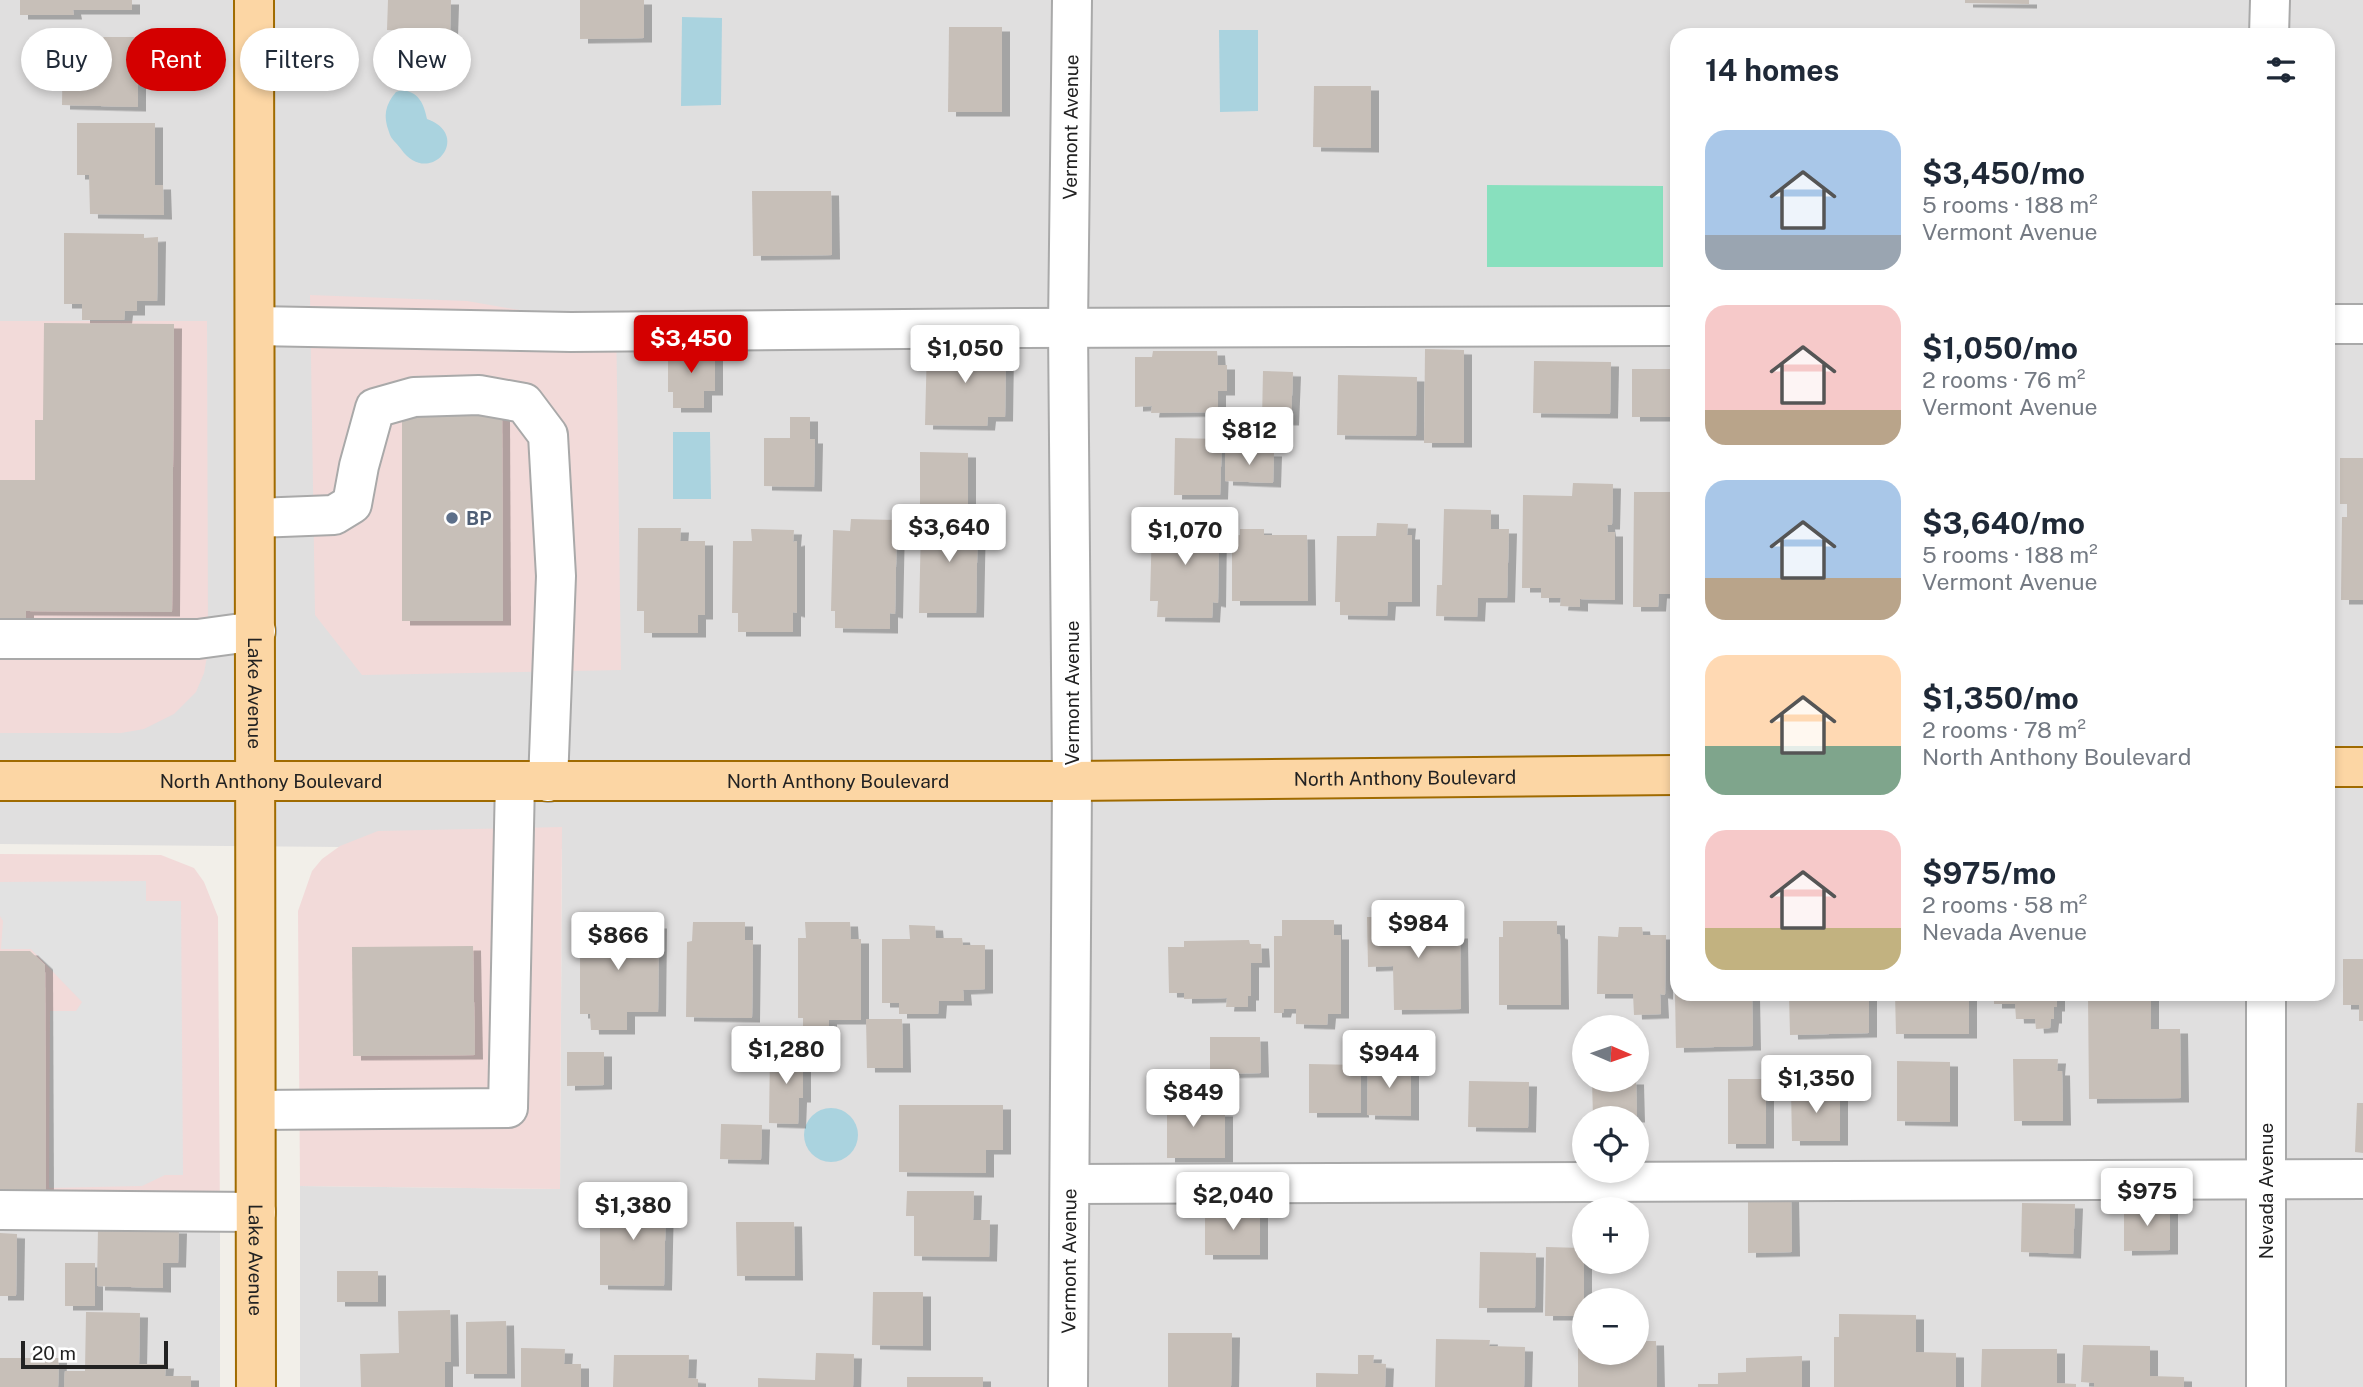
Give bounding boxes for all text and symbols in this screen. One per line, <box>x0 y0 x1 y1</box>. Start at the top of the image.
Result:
chip: Buy <box>21 28 112 91</box>
chip: Rent <box>126 28 226 91</box>
chip: Filters <box>240 28 359 91</box>
chip: New <box>373 28 471 91</box>
icon: filters <box>2262 51 2300 89</box>
text: 14 homes <box>1705 52 1839 88</box>
street label: Vermont Avenue <box>1059 54 1082 200</box>
text: $3,450/mo <box>1922 155 2085 191</box>
icon: home <box>1761 158 1845 242</box>
text: 5 rooms · 188 m² <box>1922 191 2098 218</box>
text: Vermont Avenue <box>1922 218 2098 245</box>
pin: $3,450 <box>634 316 748 375</box>
text: $3,450 <box>650 324 732 351</box>
pin: $1,050 <box>908 326 1022 385</box>
text: $1,050/mo <box>1922 330 2078 366</box>
icon: home <box>1761 333 1845 417</box>
text: $1,050 <box>926 334 1004 361</box>
text: 2 rooms · 76 m² <box>1922 366 2085 393</box>
text: Vermont Avenue <box>1922 393 2098 420</box>
pin: $812 <box>1208 407 1290 467</box>
text: $812 <box>1221 416 1277 443</box>
pin: $3,640 <box>892 504 1006 564</box>
text: $3,640/mo <box>1922 505 2085 541</box>
place label: BP <box>466 507 492 529</box>
pin: $1,070 <box>1128 508 1242 567</box>
icon: home <box>1761 508 1845 592</box>
marker: BP <box>444 510 460 526</box>
text: $3,640 <box>908 513 990 540</box>
text: $1,070 <box>1147 516 1223 543</box>
text: 5 rooms · 188 m² <box>1922 541 2098 568</box>
text: Vermont Avenue <box>1922 568 2098 595</box>
street label: Vermont Avenue <box>1061 620 1083 766</box>
street label: Lake Avenue <box>244 637 266 749</box>
text: $1,350/mo <box>1922 680 2079 716</box>
icon: home <box>1761 683 1845 767</box>
text: 2 rooms · 78 m² <box>1922 716 2086 743</box>
text: North Anthony Boulevard <box>1922 743 2191 770</box>
street label: North Anthony Boulevard <box>1294 766 1516 790</box>
street label: North Anthony Boulevard <box>160 770 382 792</box>
street label: North Anthony Boulevard <box>727 770 949 792</box>
text: $975/mo <box>1922 855 2056 891</box>
icon: home <box>1761 858 1845 942</box>
text: 2 rooms · 58 m² <box>1922 891 2087 918</box>
pin: $984 <box>1377 900 1459 960</box>
text: $984 <box>1387 909 1449 936</box>
pin: $866 <box>577 912 659 972</box>
text: Nevada Avenue <box>1922 918 2087 945</box>
text: $866 <box>587 921 649 948</box>
north arrow <box>1572 1015 1648 1092</box>
map controls <box>1572 1015 1649 1365</box>
pin: $1,280 <box>729 1026 843 1086</box>
pin: $944 <box>1348 1030 1430 1090</box>
text: $1,280 <box>747 1035 825 1062</box>
text: $944 <box>1359 1039 1419 1066</box>
pin: $1,350 <box>1759 1056 1873 1115</box>
text: $1,350 <box>1777 1064 1855 1091</box>
pin: $849 <box>1152 1070 1234 1129</box>
text: $849 <box>1162 1078 1224 1105</box>
button: locate <box>1572 1106 1649 1183</box>
street label: Nevada Avenue <box>2255 1123 2277 1259</box>
pin: $975 <box>2106 1168 2188 1228</box>
pin: $2,040 <box>1176 1172 1290 1232</box>
text: $975 <box>2117 1177 2177 1204</box>
text: $2,040 <box>1192 1181 1274 1208</box>
pin: $1,380 <box>576 1182 690 1242</box>
street label: Vermont Avenue <box>1057 1188 1080 1334</box>
text: $1,380 <box>594 1191 672 1218</box>
button: + <box>1572 1197 1649 1274</box>
street label: Lake Avenue <box>245 1204 267 1316</box>
button: − <box>1572 1288 1649 1365</box>
scale bar <box>21 1338 168 1370</box>
text: 20 m <box>32 1342 76 1364</box>

